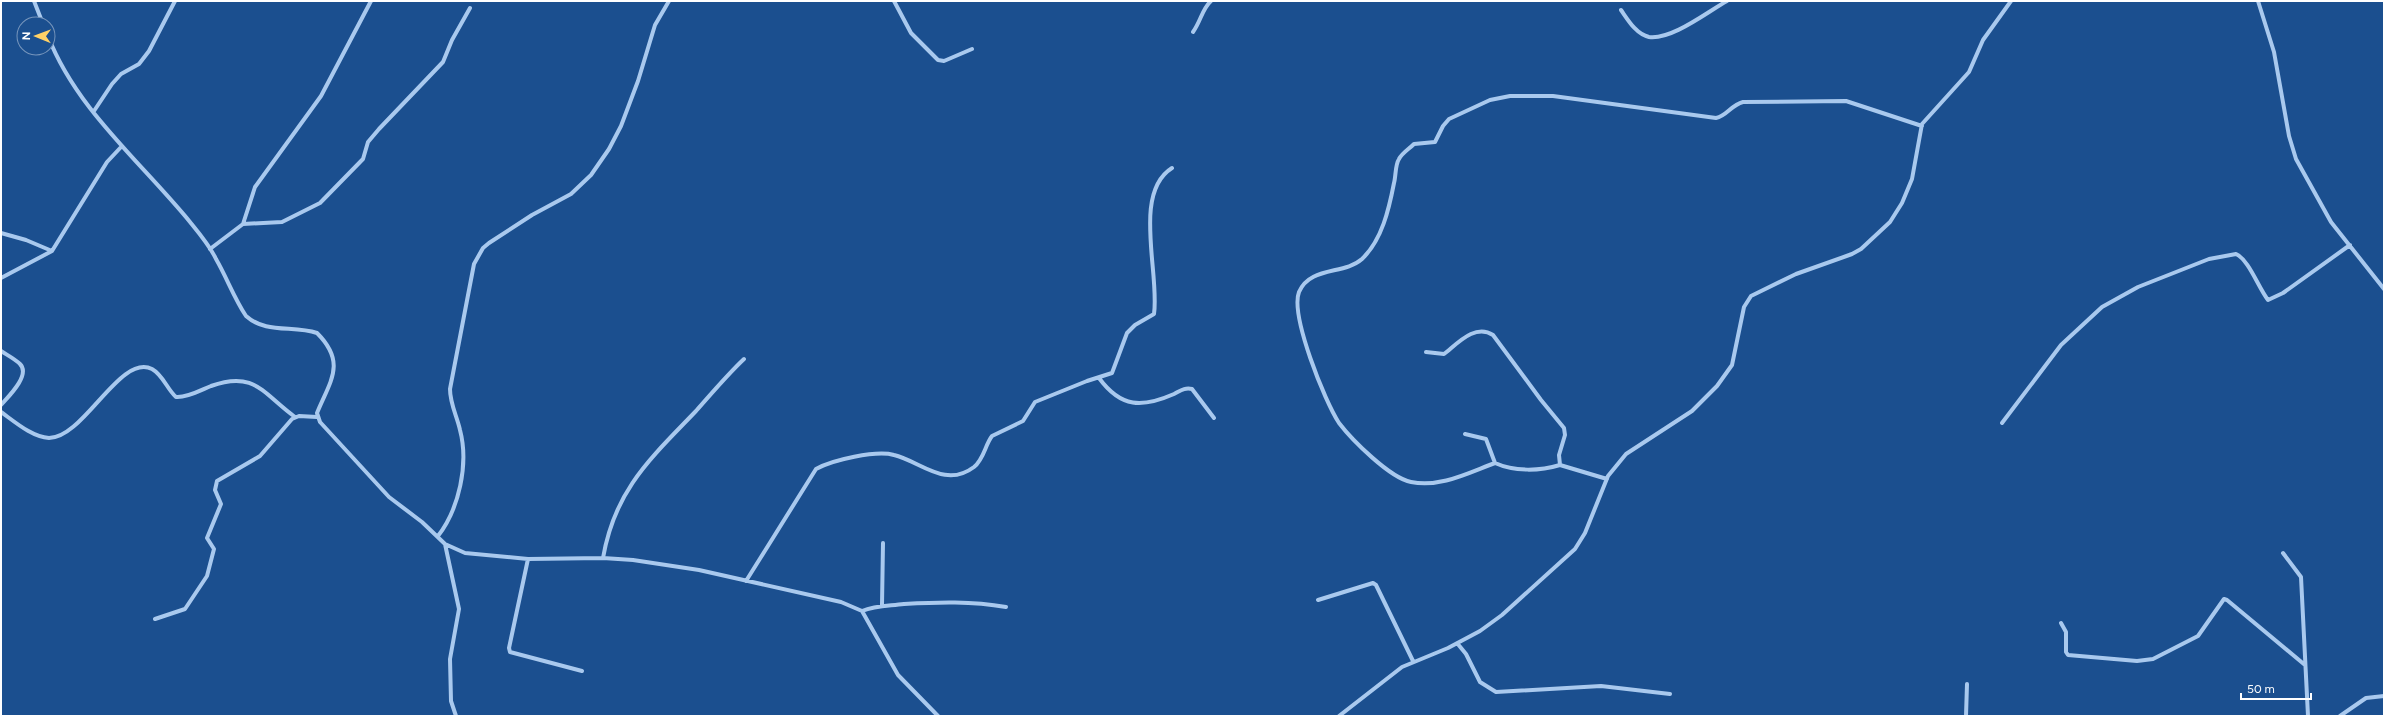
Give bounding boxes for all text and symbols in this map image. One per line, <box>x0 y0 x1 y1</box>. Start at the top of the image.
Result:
north arrow <box>16 16 56 56</box>
text: N <box>20 31 33 40</box>
scale bar <box>2241 675 2311 701</box>
text: 50 m <box>2247 682 2275 696</box>

